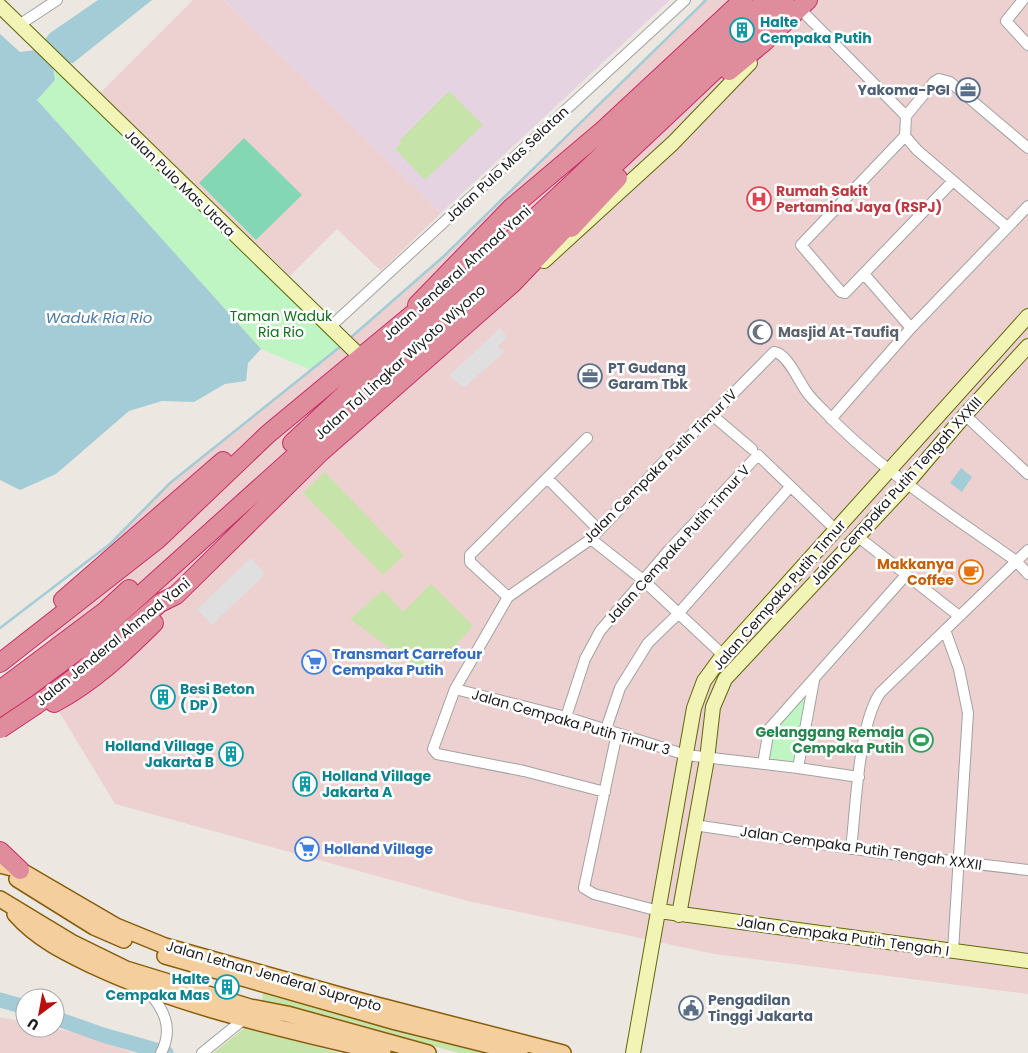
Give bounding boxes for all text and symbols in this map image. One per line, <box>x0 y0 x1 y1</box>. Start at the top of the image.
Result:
place label: Halte Cempaka Putih <box>760 12 872 48</box>
building icon: Halte Cempaka Putih <box>729 17 755 43</box>
office icon: Yakoma-PGI <box>955 77 981 103</box>
place label: Yakoma-PGI <box>858 80 950 100</box>
street label: Jalan Pulo Mas Selatan <box>441 102 573 226</box>
street label: Jalan Pulo Mas Utara <box>120 125 240 241</box>
place label: Rumah Sakit Pertamina Jaya (RSPJ) <box>776 181 942 217</box>
hospital icon: Rumah Sakit Pertamina Jaya (RSPJ) <box>746 186 772 212</box>
street label: Jalan Jenderal Ahmad Yani <box>379 201 535 345</box>
street label: Jalan Tol Lingkar Wiyoto Wiyono <box>310 280 490 444</box>
park label: Taman Waduk Ria Rio <box>230 306 333 342</box>
water label: Waduk Ria Rio <box>46 307 152 328</box>
mosque icon: Masjid At-Taufiq <box>747 319 773 345</box>
place label: Masjid At-Taufiq <box>778 322 899 342</box>
place label: PT Gudang Garam Tbk <box>608 358 688 394</box>
office icon: PT Gudang Garam Tbk <box>577 363 603 389</box>
street label: Jalan Cempaka Putih Timur IV <box>579 384 742 547</box>
street label: Jalan Cempaka Putih Tengah XXXIII <box>806 392 986 590</box>
street label: Jalan Cempaka Putih Timur V <box>601 460 755 628</box>
street label: Jalan Cempaka Putih Timur <box>708 515 850 675</box>
place label: Makkanya Coffee <box>877 554 954 590</box>
cafe icon: Makkanya Coffee <box>958 559 984 585</box>
street label: Jalan Jenderal Ahmad Yani <box>32 573 194 711</box>
place label: Transmart Carrefour Cempaka Putih <box>332 644 482 680</box>
supermarket icon: Transmart Carrefour Cempaka Putih <box>301 649 327 675</box>
place label: Besi Beton ( DP ) <box>180 679 255 715</box>
building icon: Besi Beton ( DP ) <box>150 684 176 710</box>
street label: Jalan Cempaka Putih Timur 3 <box>469 684 673 760</box>
place label: Gelanggang Remaja Cempaka Putih <box>756 722 904 758</box>
sports icon: Gelanggang Remaja Cempaka Putih <box>908 727 934 753</box>
place label: Holland Village Jakarta B <box>105 736 214 772</box>
building icon: Holland Village Jakarta B <box>218 741 244 767</box>
place label: Holland Village Jakarta A <box>322 766 431 802</box>
building icon: Holland Village Jakarta A <box>292 771 318 797</box>
street label: Jalan Cempaka Putih Tengah XXXII <box>739 821 983 875</box>
supermarket icon: Holland Village <box>294 836 320 862</box>
place label: Holland Village <box>324 839 433 859</box>
street label: Jalan Cempaka Putih Tengah I <box>735 911 951 961</box>
street label: Jalan Letnan Jenderal Suprapto <box>164 936 384 1016</box>
place label: Halte Cempaka Mas <box>106 969 210 1005</box>
building icon: Halte Cempaka Mas <box>214 974 240 1000</box>
north arrow <box>15 988 65 1038</box>
place label: Pengadilan Tinggi Jakarta <box>708 990 813 1026</box>
public building icon: Pengadilan Tinggi Jakarta <box>678 995 704 1021</box>
text: U <box>24 1013 43 1035</box>

